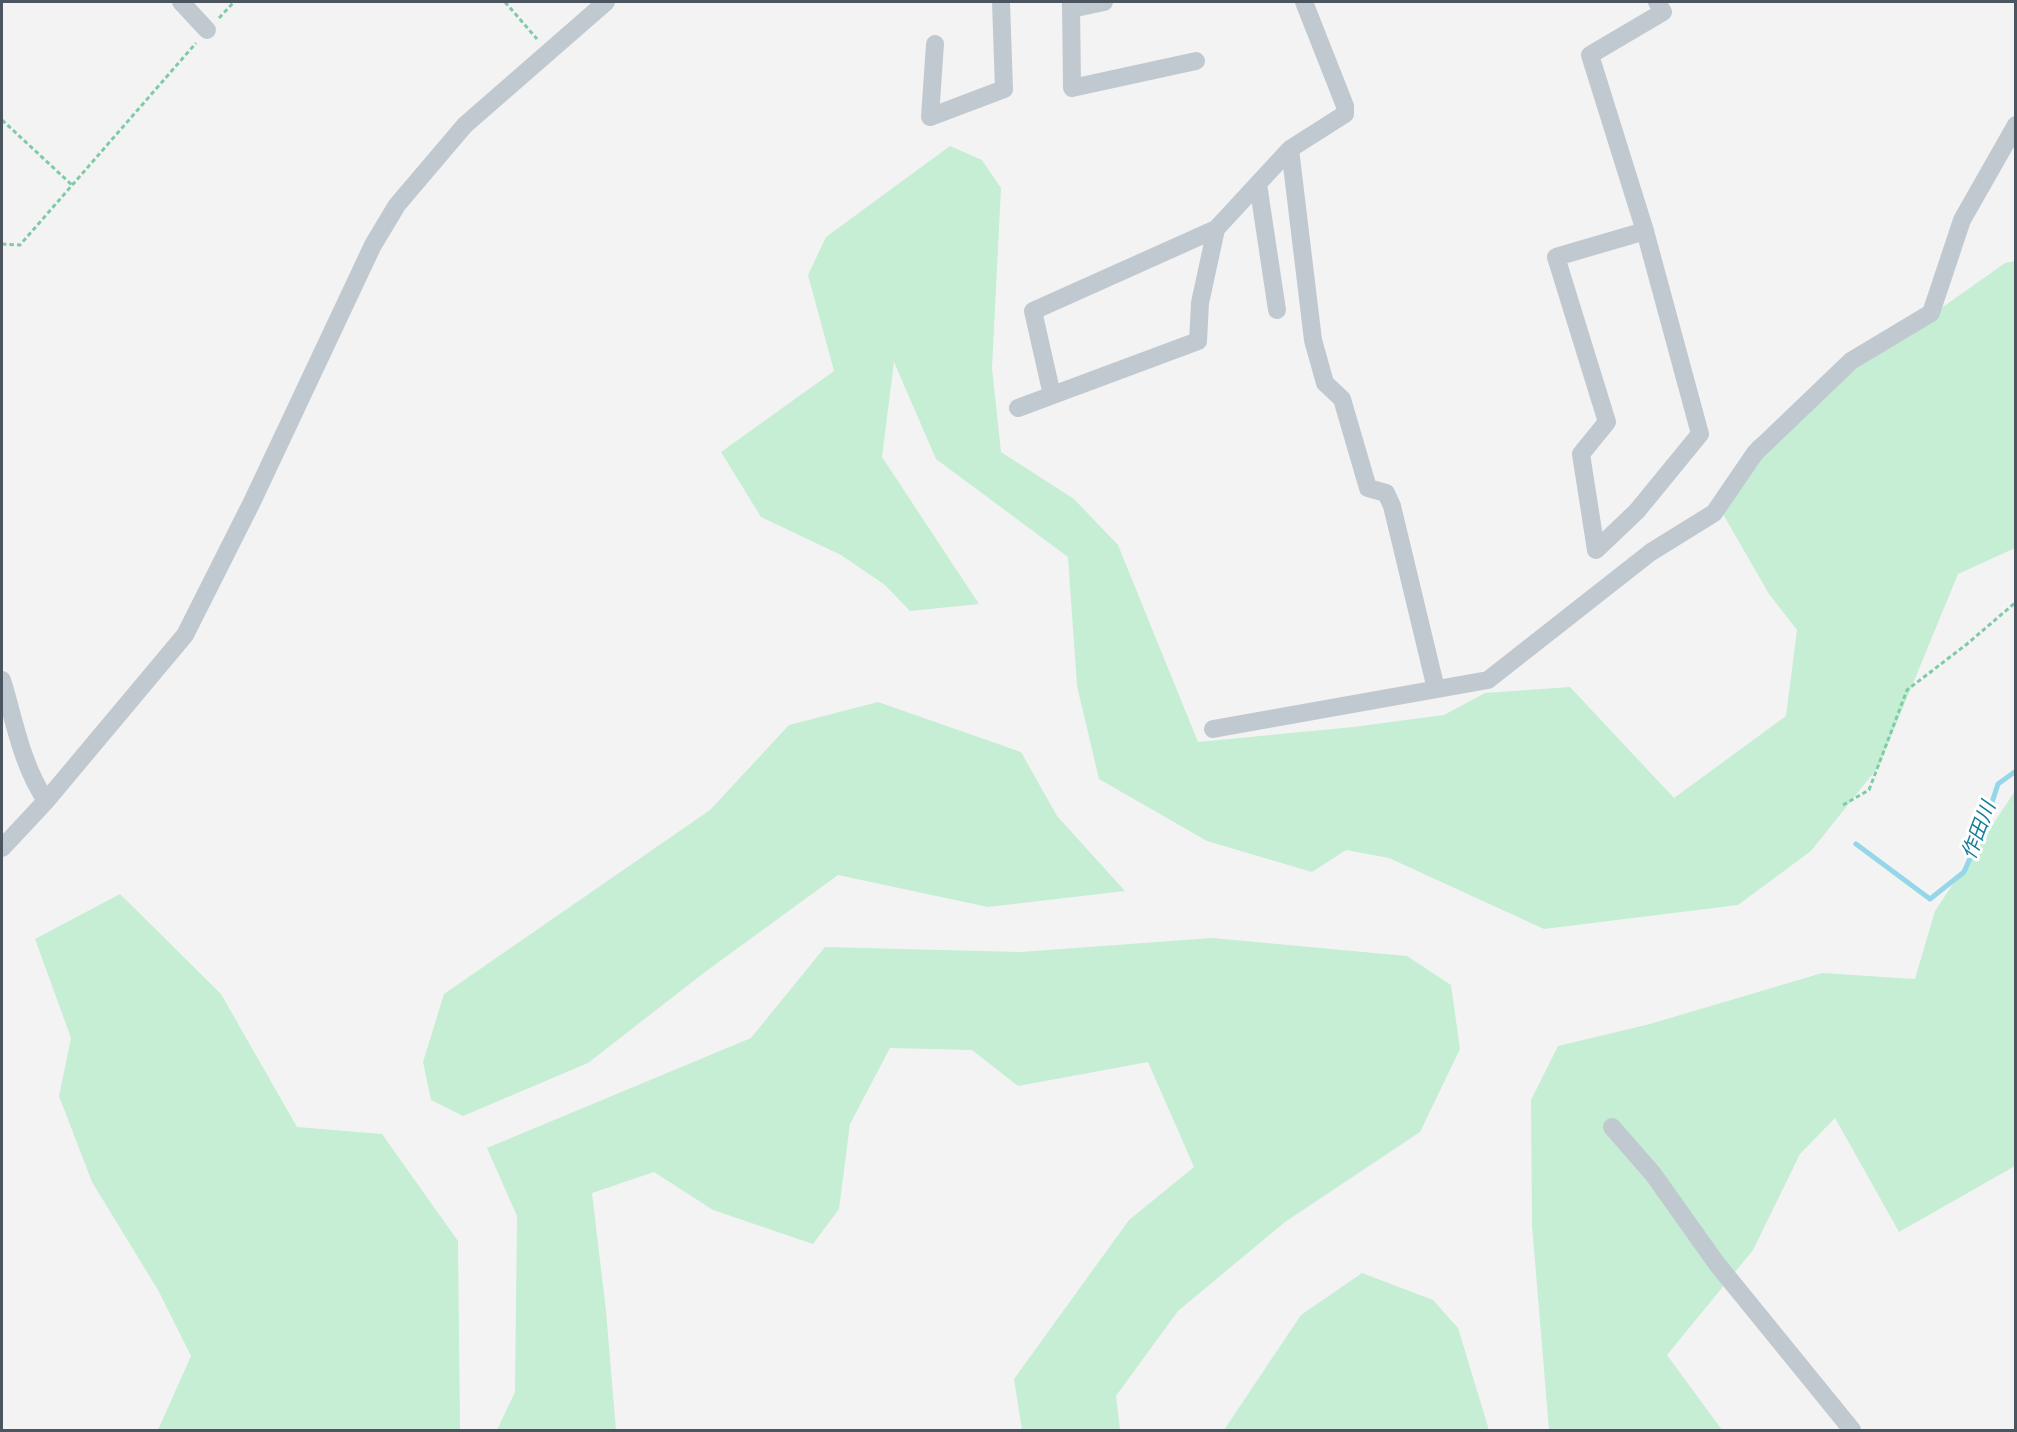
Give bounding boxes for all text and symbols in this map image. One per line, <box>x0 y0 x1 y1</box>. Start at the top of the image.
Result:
water label: 作田川 <box>1958 799 2002 863</box>

